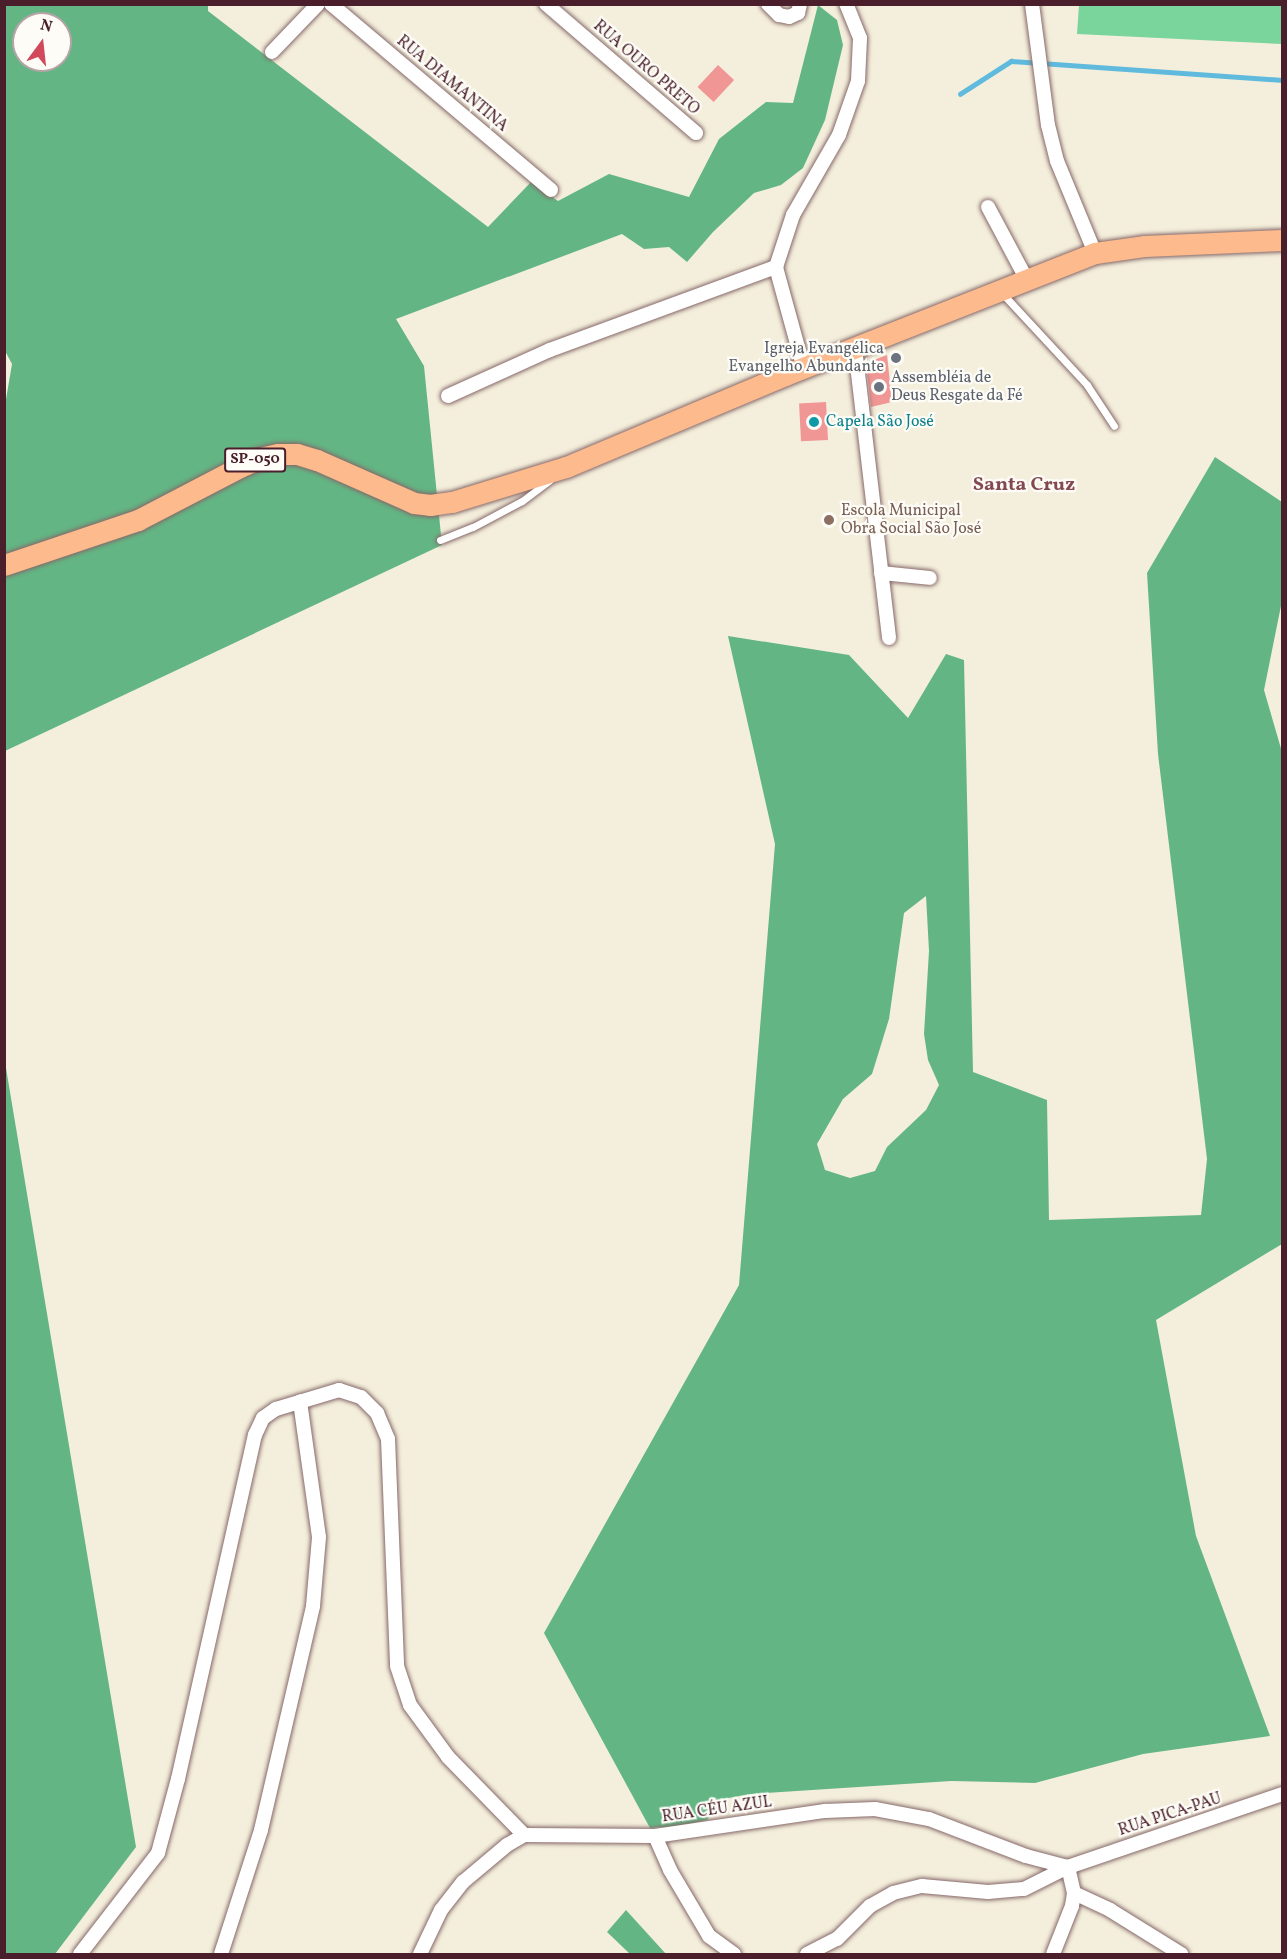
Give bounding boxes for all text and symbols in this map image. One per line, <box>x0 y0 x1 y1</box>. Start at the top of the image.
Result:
north arrow <box>12 12 72 72</box>
text: N <box>38 14 55 39</box>
street label: RUA OURO PRETO <box>589 17 703 119</box>
street label: RUA DIAMANTINA <box>392 32 512 136</box>
place label: Igreja Evangélica Evangelho Abundante <box>728 339 884 377</box>
marker: Igreja Evangélica Evangelho Abundante <box>889 351 903 365</box>
place label: Assembléia de Deus Resgate da Fé <box>891 368 1022 406</box>
marker: Assembléia de Deus Resgate da Fé <box>872 380 886 394</box>
place label: Capela São José <box>826 412 934 432</box>
marker: Capela São José <box>807 415 821 429</box>
road number: SP-050 <box>224 448 286 472</box>
district label: Santa Cruz <box>973 473 1075 497</box>
place label: Escola Municipal Obra Social São José <box>841 501 981 539</box>
marker: Escola Municipal Obra Social São José <box>822 513 836 527</box>
street label: RUA PICA-PAU <box>1116 1789 1224 1841</box>
street label: RUA CÉU AZUL <box>661 1793 773 1827</box>

